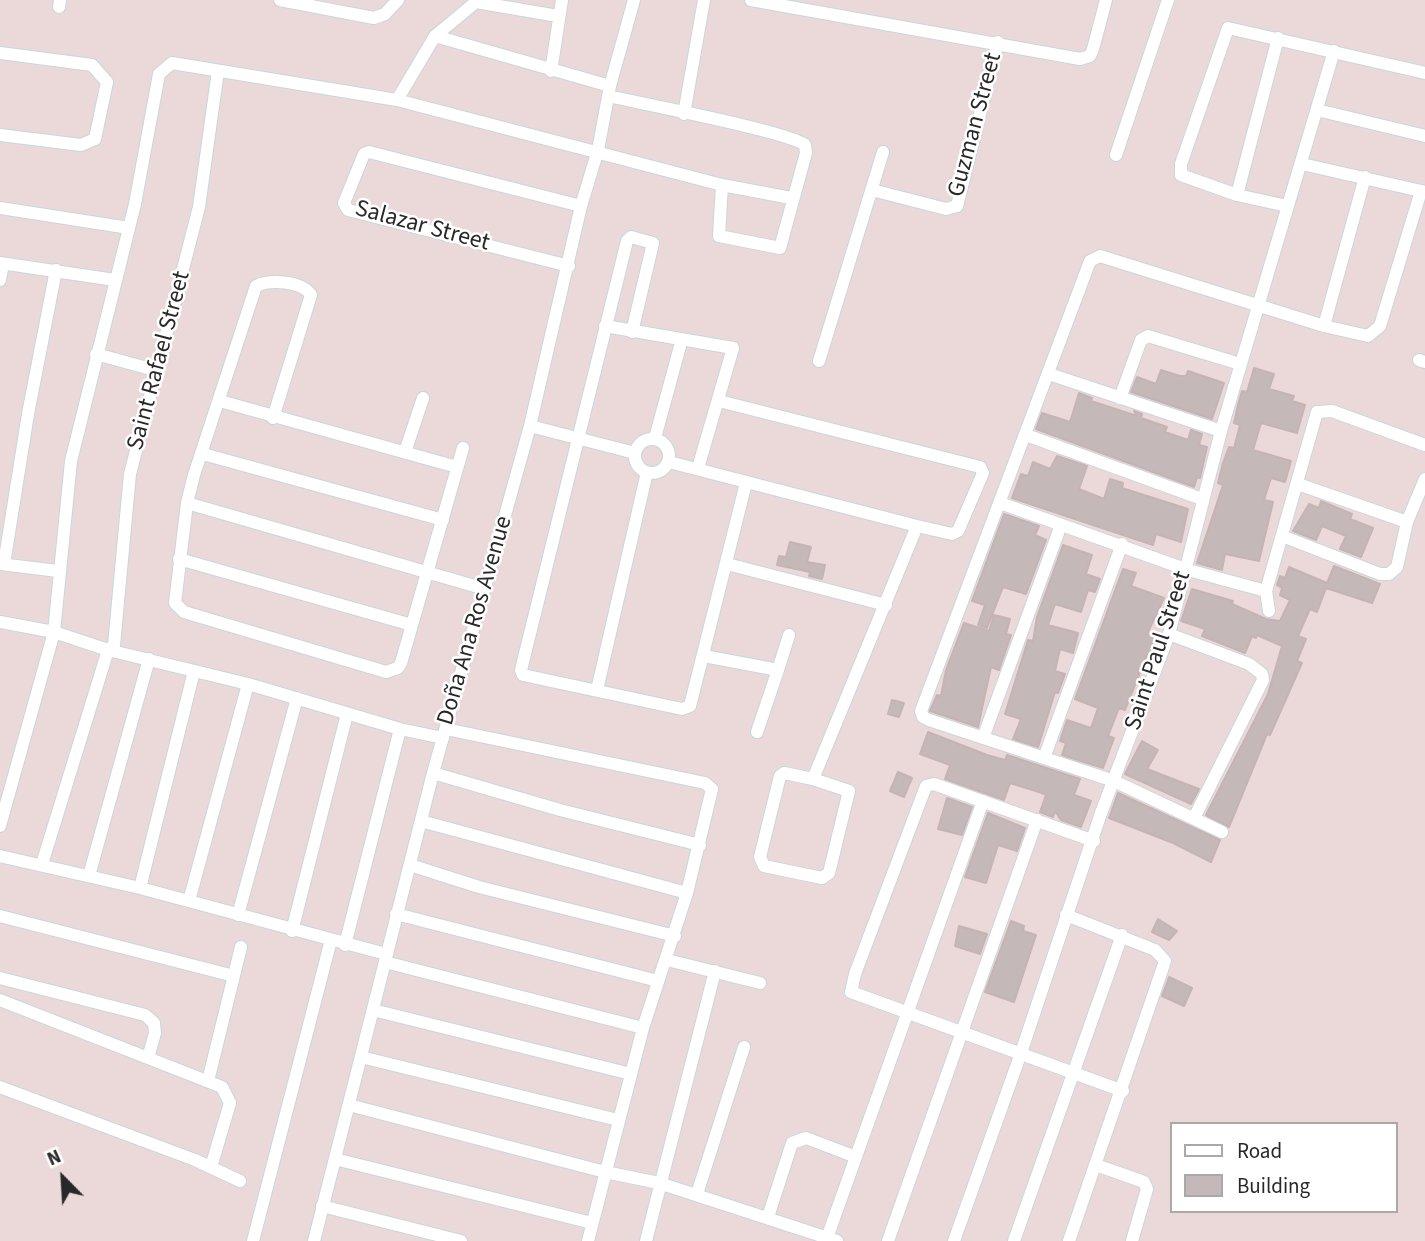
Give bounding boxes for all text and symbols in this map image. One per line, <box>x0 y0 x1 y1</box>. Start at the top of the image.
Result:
street label: Guzman Street <box>943 50 1009 200</box>
street label: Salazar Street <box>352 195 492 259</box>
street label: Saint Rafael Street <box>122 268 198 454</box>
street label: Doña Ana Ros Avenue <box>432 513 520 729</box>
street label: Saint Paul Street <box>1120 568 1198 734</box>
legend <box>1170 1122 1397 1213</box>
text: Road <box>1237 1136 1282 1166</box>
north arrow <box>28 1143 98 1213</box>
text: N <box>43 1143 66 1173</box>
text: Building <box>1237 1171 1310 1201</box>

